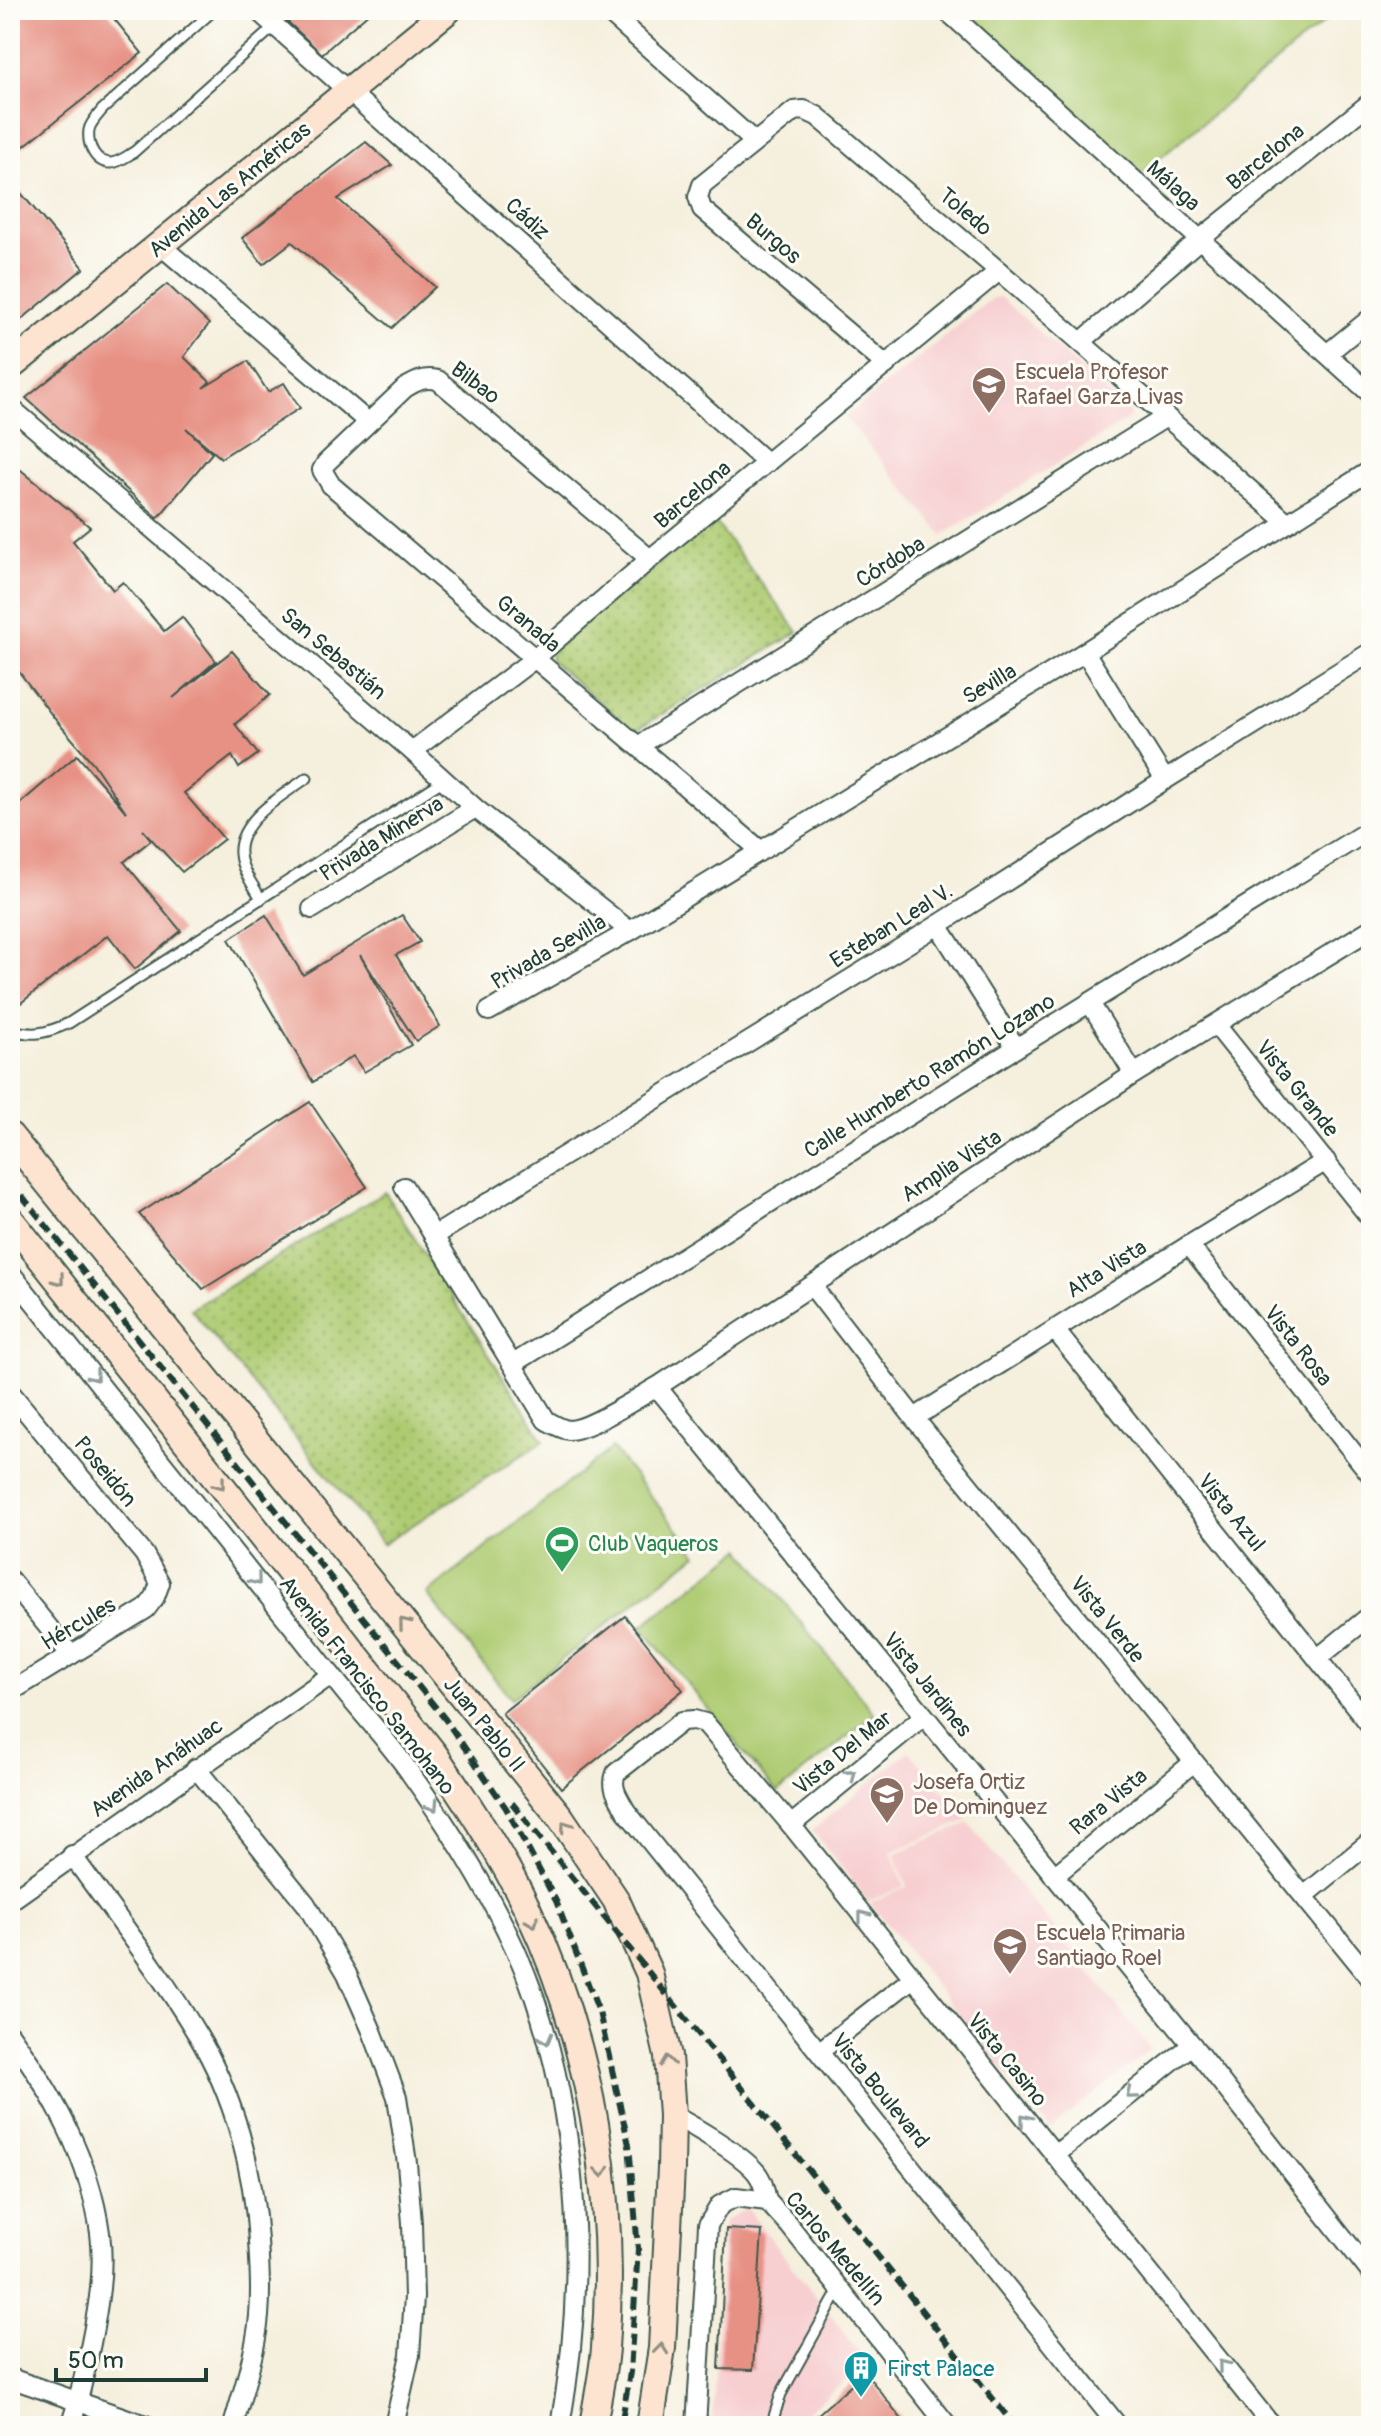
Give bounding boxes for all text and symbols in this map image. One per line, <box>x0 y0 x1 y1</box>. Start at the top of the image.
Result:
street label: Avenida Las Américas <box>143 116 317 264</box>
street label: Barcelona <box>1221 117 1310 197</box>
street label: Málaga <box>1141 154 1206 217</box>
street label: Toledo <box>933 181 998 242</box>
street label: Cádiz <box>499 192 555 246</box>
street label: Burgos <box>740 207 807 270</box>
street label: Bilbao <box>445 355 506 410</box>
place label: Escuela Profesor Rafael Garza Livas <box>1015 358 1183 411</box>
school or university icon: Escuela Profesor Rafael Garza Livas <box>970 365 1008 415</box>
street label: Barcelona <box>648 454 737 535</box>
street label: Córdoba <box>851 530 930 594</box>
street label: Granada <box>490 589 566 659</box>
street label: San Sebastián <box>275 601 392 706</box>
street label: Sevilla <box>957 657 1022 711</box>
street label: Privada Minerva <box>314 790 449 888</box>
street label: Esteban Leal V. <box>825 877 958 975</box>
street label: Privada Sevilla <box>486 908 611 996</box>
street label: Calle Humberto Ramón Lozano <box>799 987 1060 1165</box>
street label: Vista Grande <box>1249 1034 1345 1143</box>
street label: Amplia Vista <box>896 1123 1007 1209</box>
street label: Alta Vista <box>1061 1233 1152 1304</box>
one-way arrow <box>49 1271 63 1286</box>
street label: Vista Rosa <box>1258 1299 1339 1392</box>
one-way arrow <box>84 1367 98 1382</box>
street label: Poseidón <box>68 1431 143 1513</box>
street label: Vista Azul <box>1191 1468 1271 1557</box>
one-way arrow <box>210 1475 225 1489</box>
sports icon: Club Vaqueros <box>543 1524 581 1574</box>
place label: Club Vaqueros <box>588 1530 718 1558</box>
street label: Vista Verde <box>1064 1570 1151 1669</box>
one-way arrow <box>246 1571 260 1586</box>
street label: Avenida Francisco Samohano <box>273 1571 462 1801</box>
street label: Hércules <box>36 1591 121 1657</box>
one-way arrow <box>399 1617 413 1632</box>
street label: Vista Jardines <box>877 1627 978 1743</box>
street label: Juan Pablo II <box>437 1671 531 1778</box>
street label: Vista Del Mar <box>787 1704 898 1801</box>
street label: Avenida Anáhuac <box>85 1712 228 1824</box>
street label: Rara Vista <box>1064 1762 1153 1842</box>
place label: Josefa Ortiz De Dominguez <box>913 1768 1048 1821</box>
one-way arrow <box>842 1771 857 1785</box>
school or university icon: Josefa Ortiz De Dominguez <box>868 1775 906 1825</box>
one-way arrow <box>423 1798 438 1812</box>
one-way arrow <box>561 1820 576 1834</box>
one-way arrow <box>858 1910 873 1925</box>
one-way arrow <box>523 1914 540 1928</box>
place label: Escuela Primaria Santiago Roel <box>1036 1919 1185 1972</box>
school or university icon: Escuela Primaria Santiago Roel <box>991 1926 1029 1976</box>
street label: Vista Casino <box>961 2007 1054 2112</box>
street label: Vista Boulevard <box>825 2027 935 2154</box>
one-way arrow <box>537 2032 553 2046</box>
one-way arrow <box>659 2055 676 2068</box>
one-way arrow <box>1125 2084 1140 2098</box>
one-way arrow <box>1021 2113 1035 2128</box>
one-way arrow <box>593 2166 610 2179</box>
street label: Carlos Medellín <box>779 2186 891 2312</box>
scale bar <box>56 2332 206 2382</box>
one-way arrow <box>652 2342 669 2355</box>
text: 50 m <box>68 2346 124 2375</box>
building icon: First Palace <box>842 2349 880 2399</box>
place label: First Palace <box>887 2355 995 2383</box>
one-way arrow <box>1218 2360 1233 2374</box>

